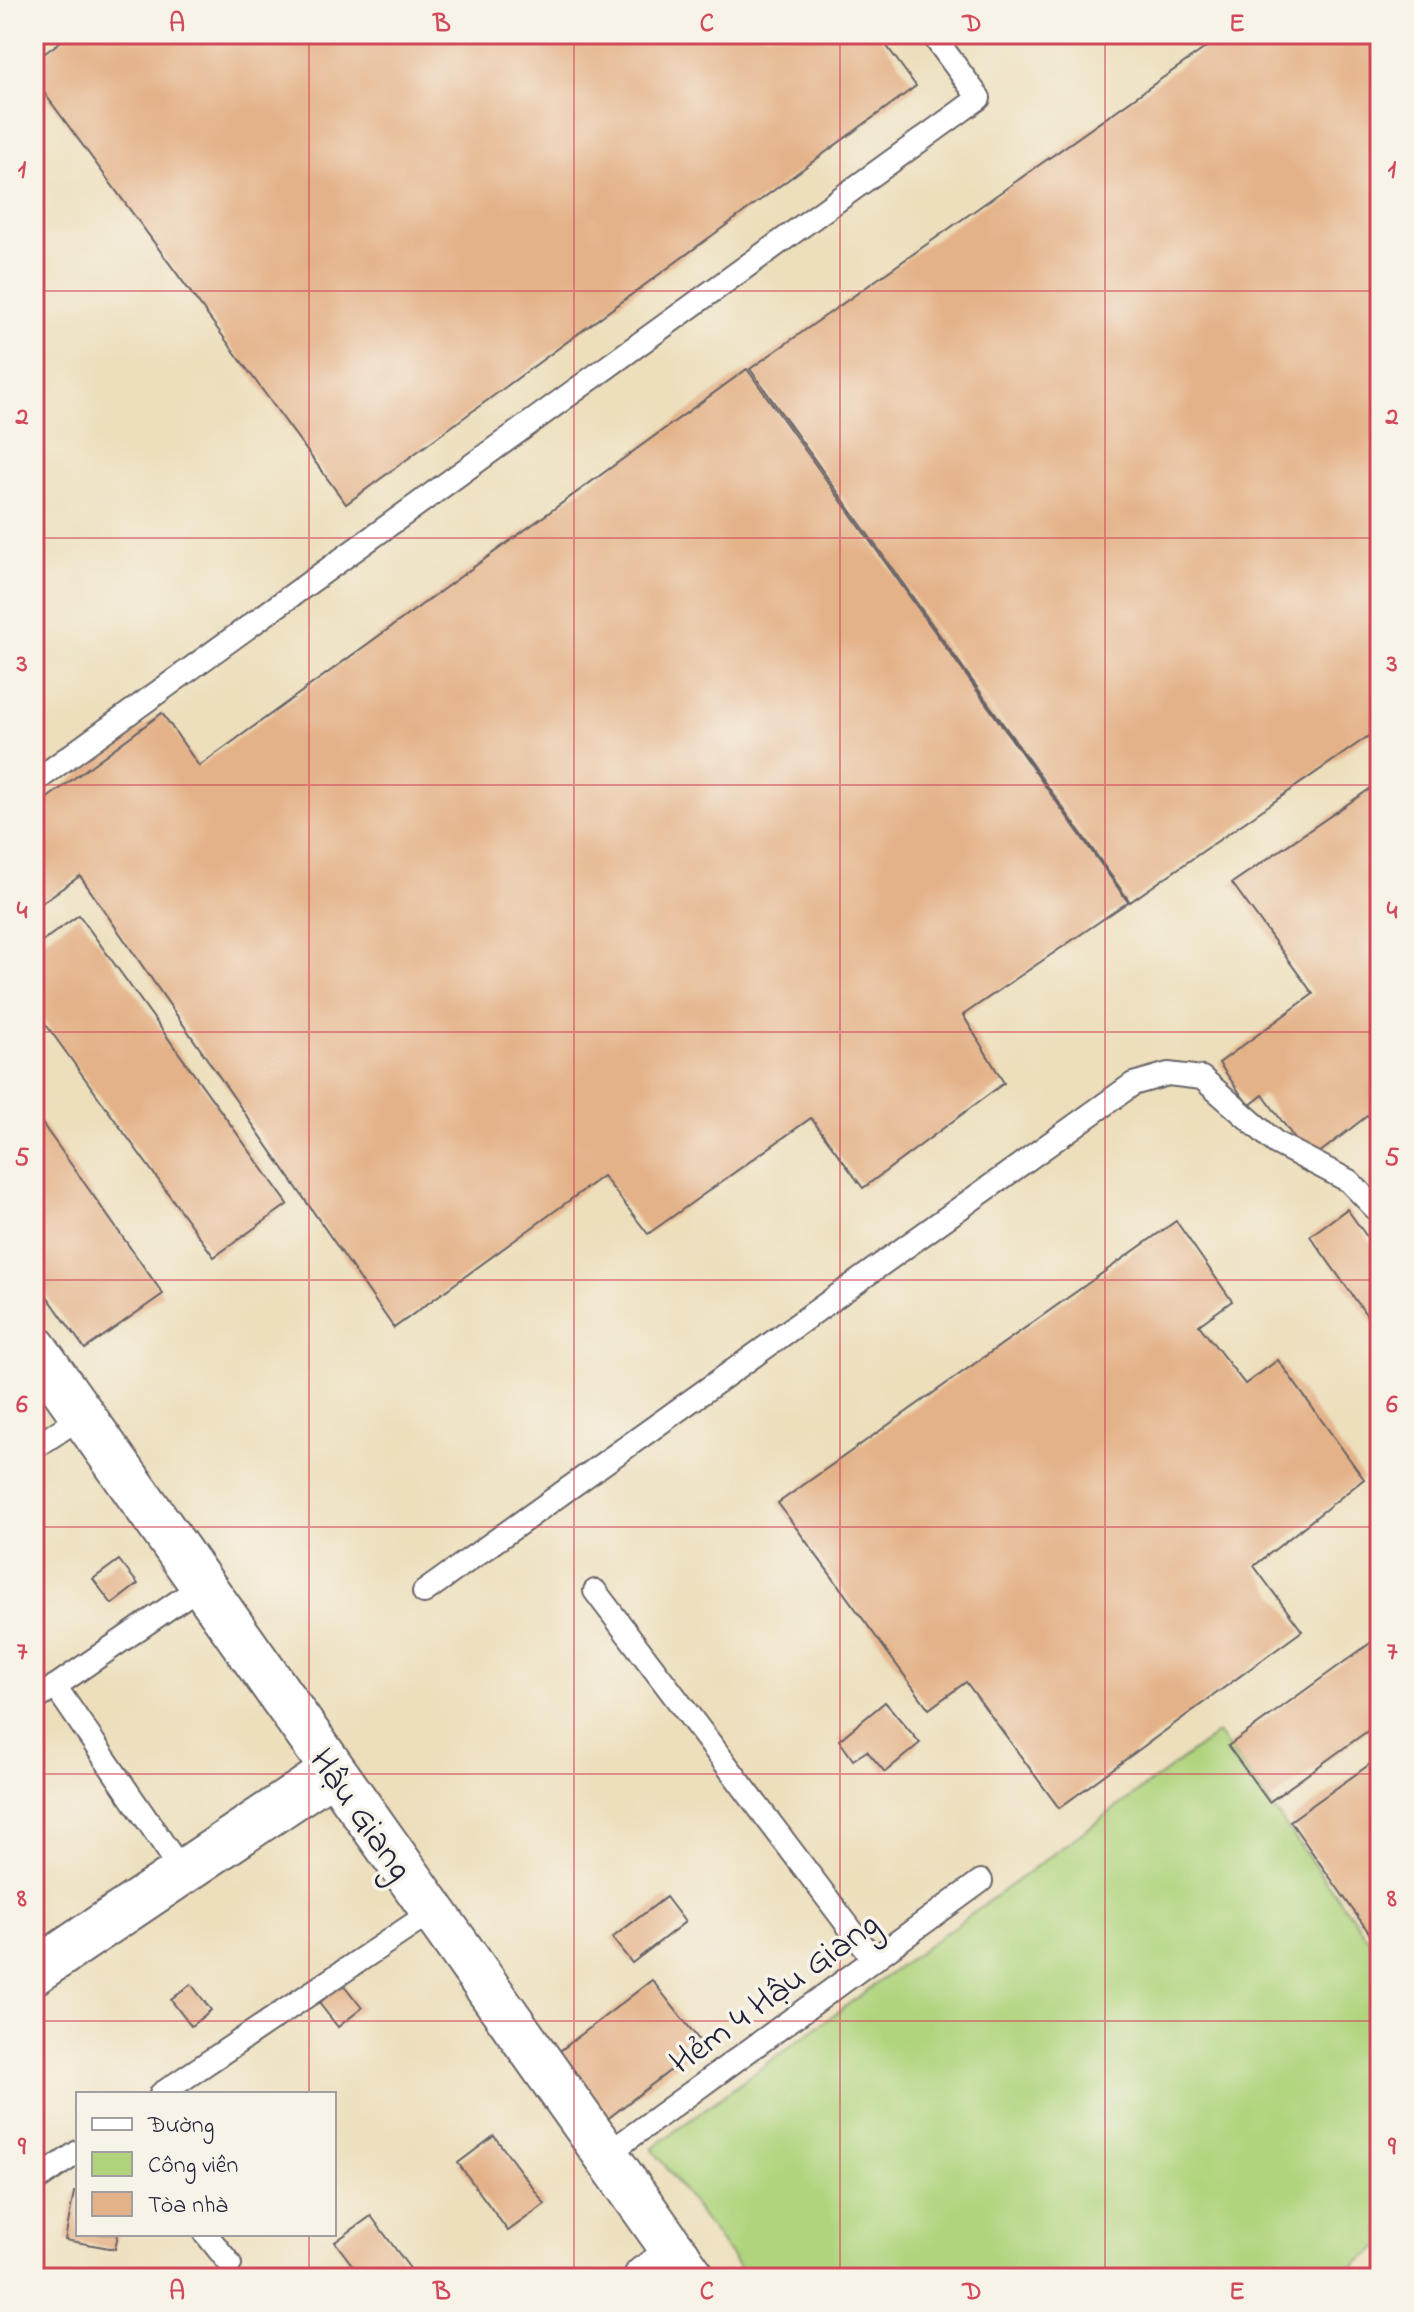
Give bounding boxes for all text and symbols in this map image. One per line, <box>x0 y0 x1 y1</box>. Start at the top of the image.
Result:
text: A <box>169 6 185 44</box>
text: B <box>432 6 451 44</box>
text: C <box>700 6 714 44</box>
text: D <box>961 6 982 44</box>
text: E <box>1229 6 1245 44</box>
text: 1 <box>18 152 27 190</box>
text: 1 <box>1388 152 1397 190</box>
text: 2 <box>15 399 29 437</box>
text: 2 <box>1385 399 1399 437</box>
text: 3 <box>16 646 28 684</box>
text: 3 <box>1386 646 1398 684</box>
text: 4 <box>17 893 28 931</box>
text: 4 <box>1387 893 1398 931</box>
text: 5 <box>15 1140 30 1178</box>
text: 5 <box>1385 1140 1400 1178</box>
text: 6 <box>16 1387 28 1425</box>
text: 6 <box>1386 1387 1398 1425</box>
text: 7 <box>17 1634 28 1672</box>
text: 7 <box>1387 1634 1398 1672</box>
street label: Hậu Giang <box>294 1739 424 1893</box>
text: 8 <box>16 1881 27 1919</box>
text: 8 <box>1386 1881 1397 1919</box>
street label: Hẻm 4 Hậu Giang <box>659 1900 892 2089</box>
legend <box>76 2092 336 2236</box>
text: Đường <box>147 2109 214 2144</box>
text: 9 <box>17 2129 27 2167</box>
text: 9 <box>1387 2129 1397 2167</box>
text: Công viên <box>148 2149 238 2184</box>
text: Tòa nhà <box>148 2189 228 2224</box>
text: A <box>169 2274 185 2312</box>
text: B <box>432 2274 451 2312</box>
text: C <box>700 2274 714 2312</box>
text: D <box>961 2274 982 2312</box>
text: E <box>1229 2274 1245 2312</box>

